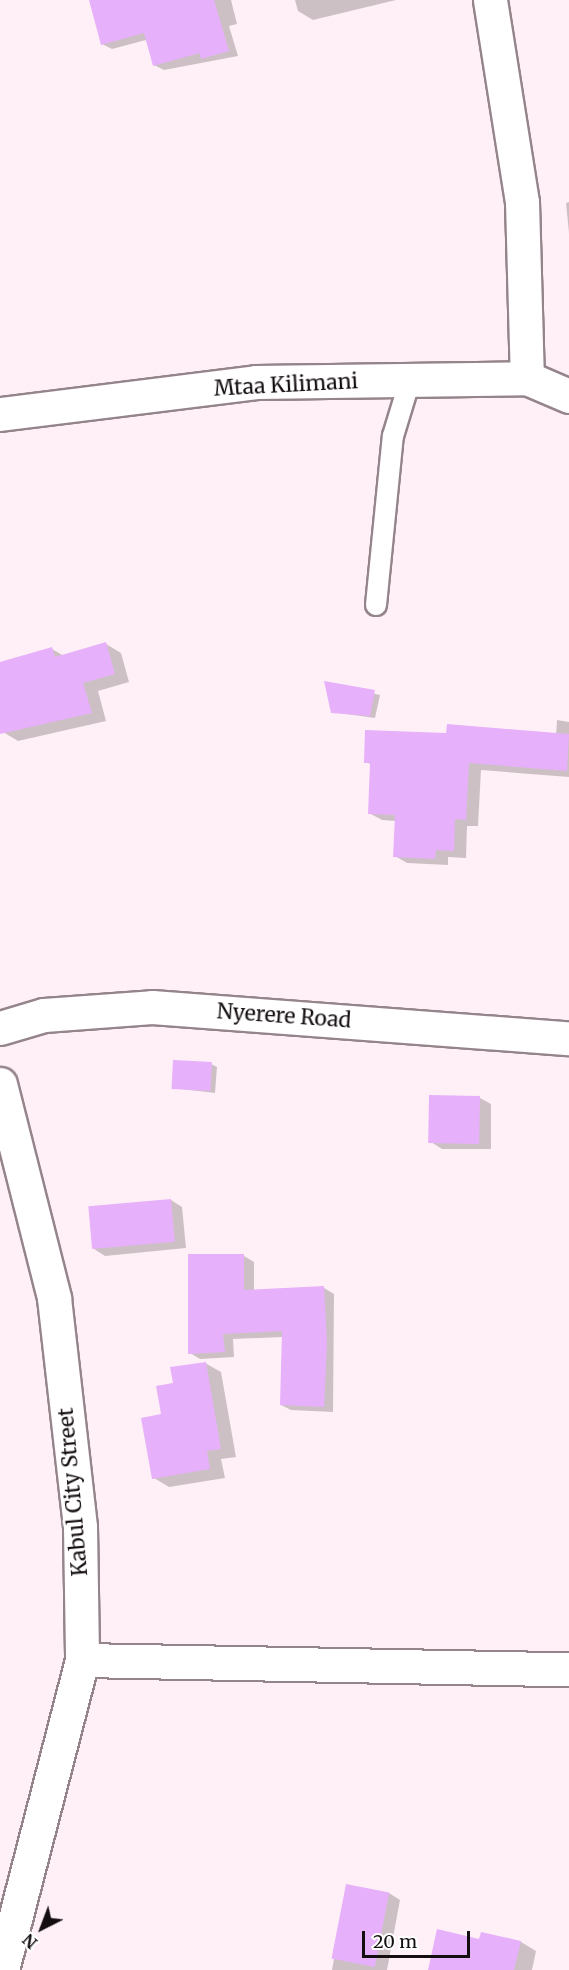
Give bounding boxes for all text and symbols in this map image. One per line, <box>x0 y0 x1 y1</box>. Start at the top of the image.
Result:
street label: Mtaa Kilimani <box>213 369 359 401</box>
street label: Nyerere Road <box>216 999 352 1033</box>
street label: Kabul City Street <box>53 1407 93 1577</box>
north arrow <box>12 1898 72 1958</box>
scale bar <box>365 1919 473 1957</box>
text: N <box>19 1930 41 1953</box>
text: 20 m <box>373 1930 417 1953</box>

